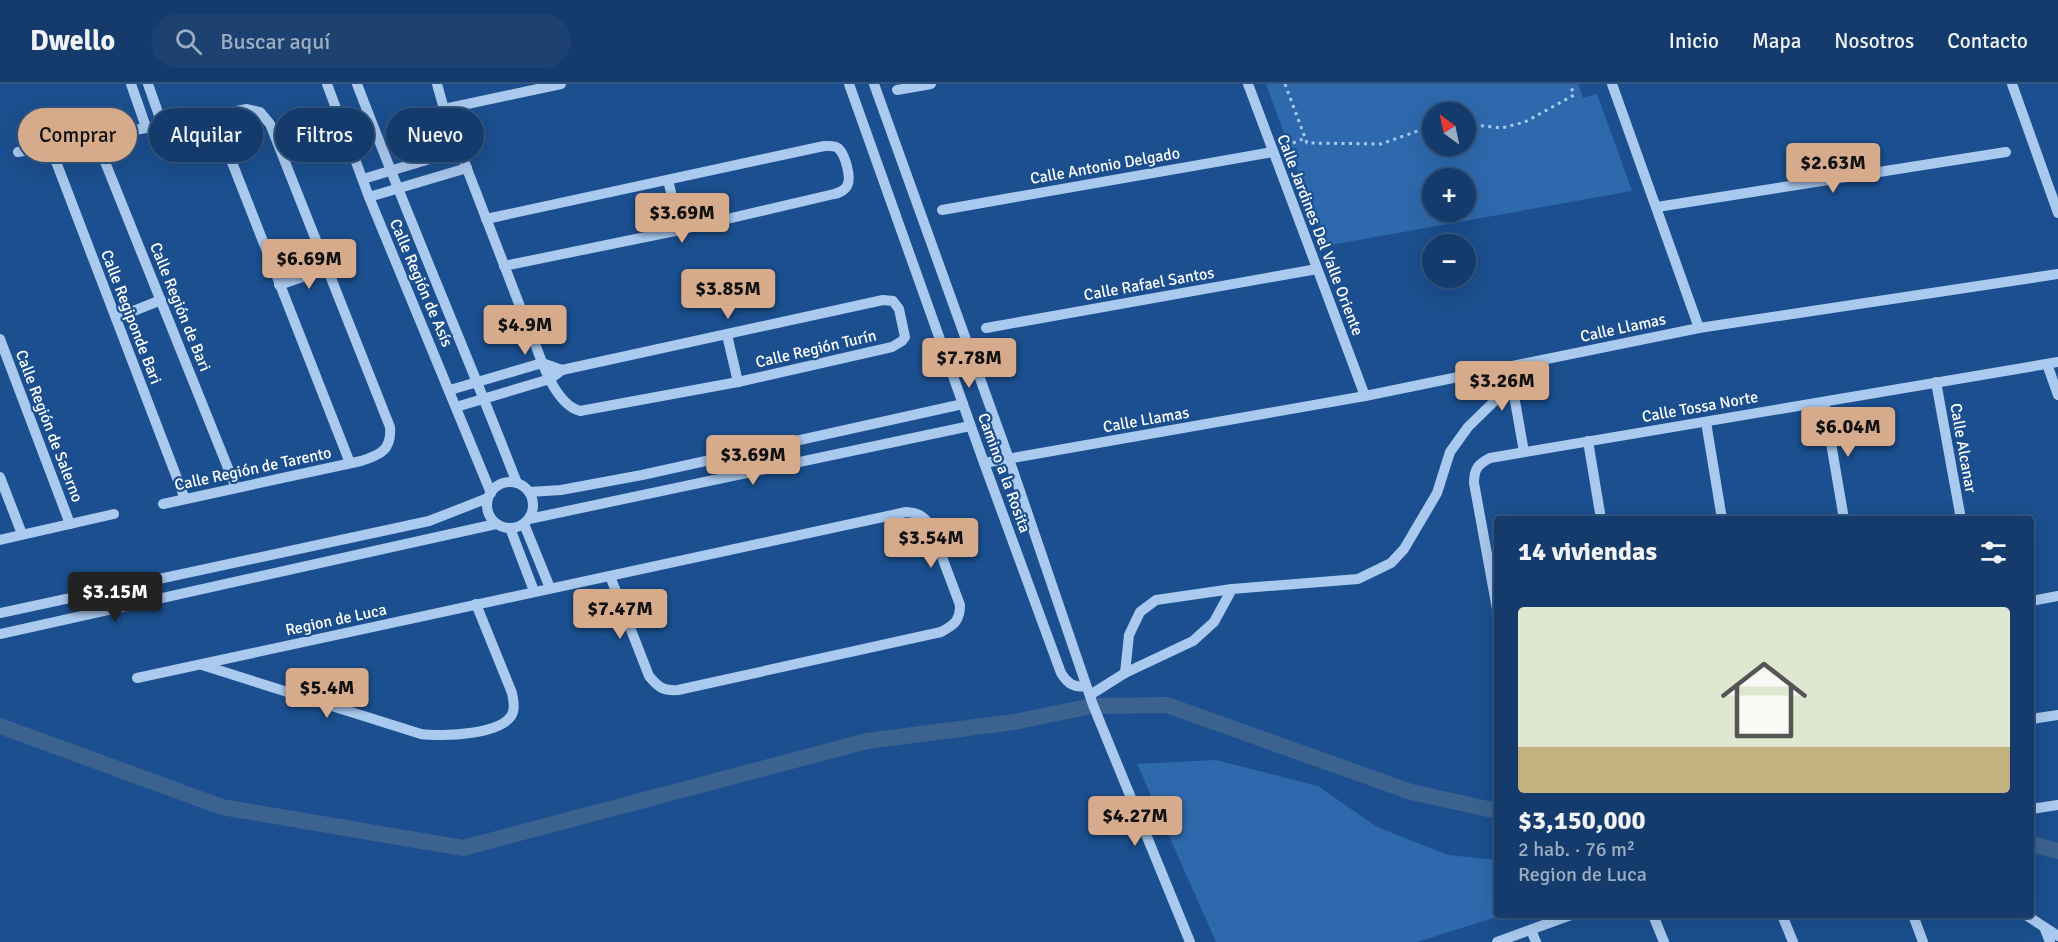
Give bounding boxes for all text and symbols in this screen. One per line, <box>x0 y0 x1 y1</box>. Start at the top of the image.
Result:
search box <box>151 14 571 68</box>
text: Dwello <box>30 24 115 58</box>
icon: search <box>172 25 205 58</box>
text: Buscar aquí <box>220 28 330 55</box>
text: Inicio <box>1669 28 1719 54</box>
text: Mapa <box>1752 28 1801 54</box>
text: Nosotros <box>1834 28 1914 54</box>
text: Contacto <box>1947 28 2028 54</box>
north arrow <box>1422 102 1476 156</box>
map controls <box>1422 102 1476 288</box>
chip: Comprar <box>18 108 137 162</box>
chip: Alquilar <box>149 108 263 162</box>
chip: Filtros <box>275 108 374 162</box>
chip: Nuevo <box>386 108 484 162</box>
street label: Calle Jardines Del Valle Oriente <box>1272 132 1368 338</box>
street label: Calle Antonio Delgado <box>1029 143 1181 189</box>
pin: $2.63M <box>1784 143 1882 194</box>
text: $2.63M <box>1800 150 1866 175</box>
button: + <box>1422 168 1476 222</box>
pin: $3.69M <box>633 193 731 244</box>
text: $3.69M <box>649 200 715 225</box>
street label: Calle Región de Asís <box>385 216 457 350</box>
button: − <box>1422 234 1476 288</box>
pin: $6.69M <box>260 239 358 290</box>
street label: Calle Región de Bari <box>145 240 215 374</box>
text: $6.69M <box>276 246 342 271</box>
street label: Calle Regiponde Bari <box>96 247 166 387</box>
street label: Calle Rafael Santos <box>1082 263 1216 305</box>
pin: $3.85M <box>679 269 777 320</box>
text: $3.85M <box>695 276 761 301</box>
pin: $4.9M <box>483 305 567 356</box>
street label: Calle Llamas <box>1578 309 1668 347</box>
text: $4.9M <box>498 312 552 337</box>
street label: Calle Región Turín <box>754 325 878 373</box>
pin: $7.78M <box>920 338 1018 389</box>
text: $7.78M <box>936 345 1002 370</box>
street label: Calle Región de Salerno <box>11 347 87 505</box>
pin: $3.26M <box>1453 361 1551 412</box>
text: $3.26M <box>1469 368 1535 393</box>
street label: Calle Tossa Norte <box>1640 387 1760 427</box>
street label: Calle Alcanar <box>1945 402 1981 495</box>
street label: Calle Llamas <box>1101 403 1191 437</box>
pin: $6.04M <box>1799 407 1897 458</box>
street label: Camino a la Rosita <box>973 410 1035 536</box>
text: $6.04M <box>1815 414 1881 439</box>
pin: $3.69M <box>704 435 802 486</box>
text: $3.69M <box>720 442 786 467</box>
street label: Calle Región de Tarento <box>173 443 333 495</box>
pin: $3.54M <box>882 518 980 569</box>
text: $3.54M <box>898 525 964 550</box>
text: 14 viviendas <box>1518 536 1657 568</box>
icon: filters <box>1977 536 2010 569</box>
pin: $3.15M <box>66 572 164 623</box>
text: $3.15M <box>82 579 148 604</box>
pin: $7.47M <box>571 589 669 640</box>
text: $7.47M <box>587 596 653 621</box>
street label: Region de Luca <box>284 600 388 640</box>
icon: home <box>1710 646 1818 754</box>
pin: $5.4M <box>285 668 369 719</box>
text: $5.4M <box>300 675 354 700</box>
pin: $4.27M <box>1086 796 1184 847</box>
text: $4.27M <box>1102 803 1168 828</box>
text: $3,150,000 <box>1518 805 1646 837</box>
text: 2 hab. · 76 m² <box>1518 837 1635 862</box>
text: Region de Luca <box>1518 862 1647 887</box>

